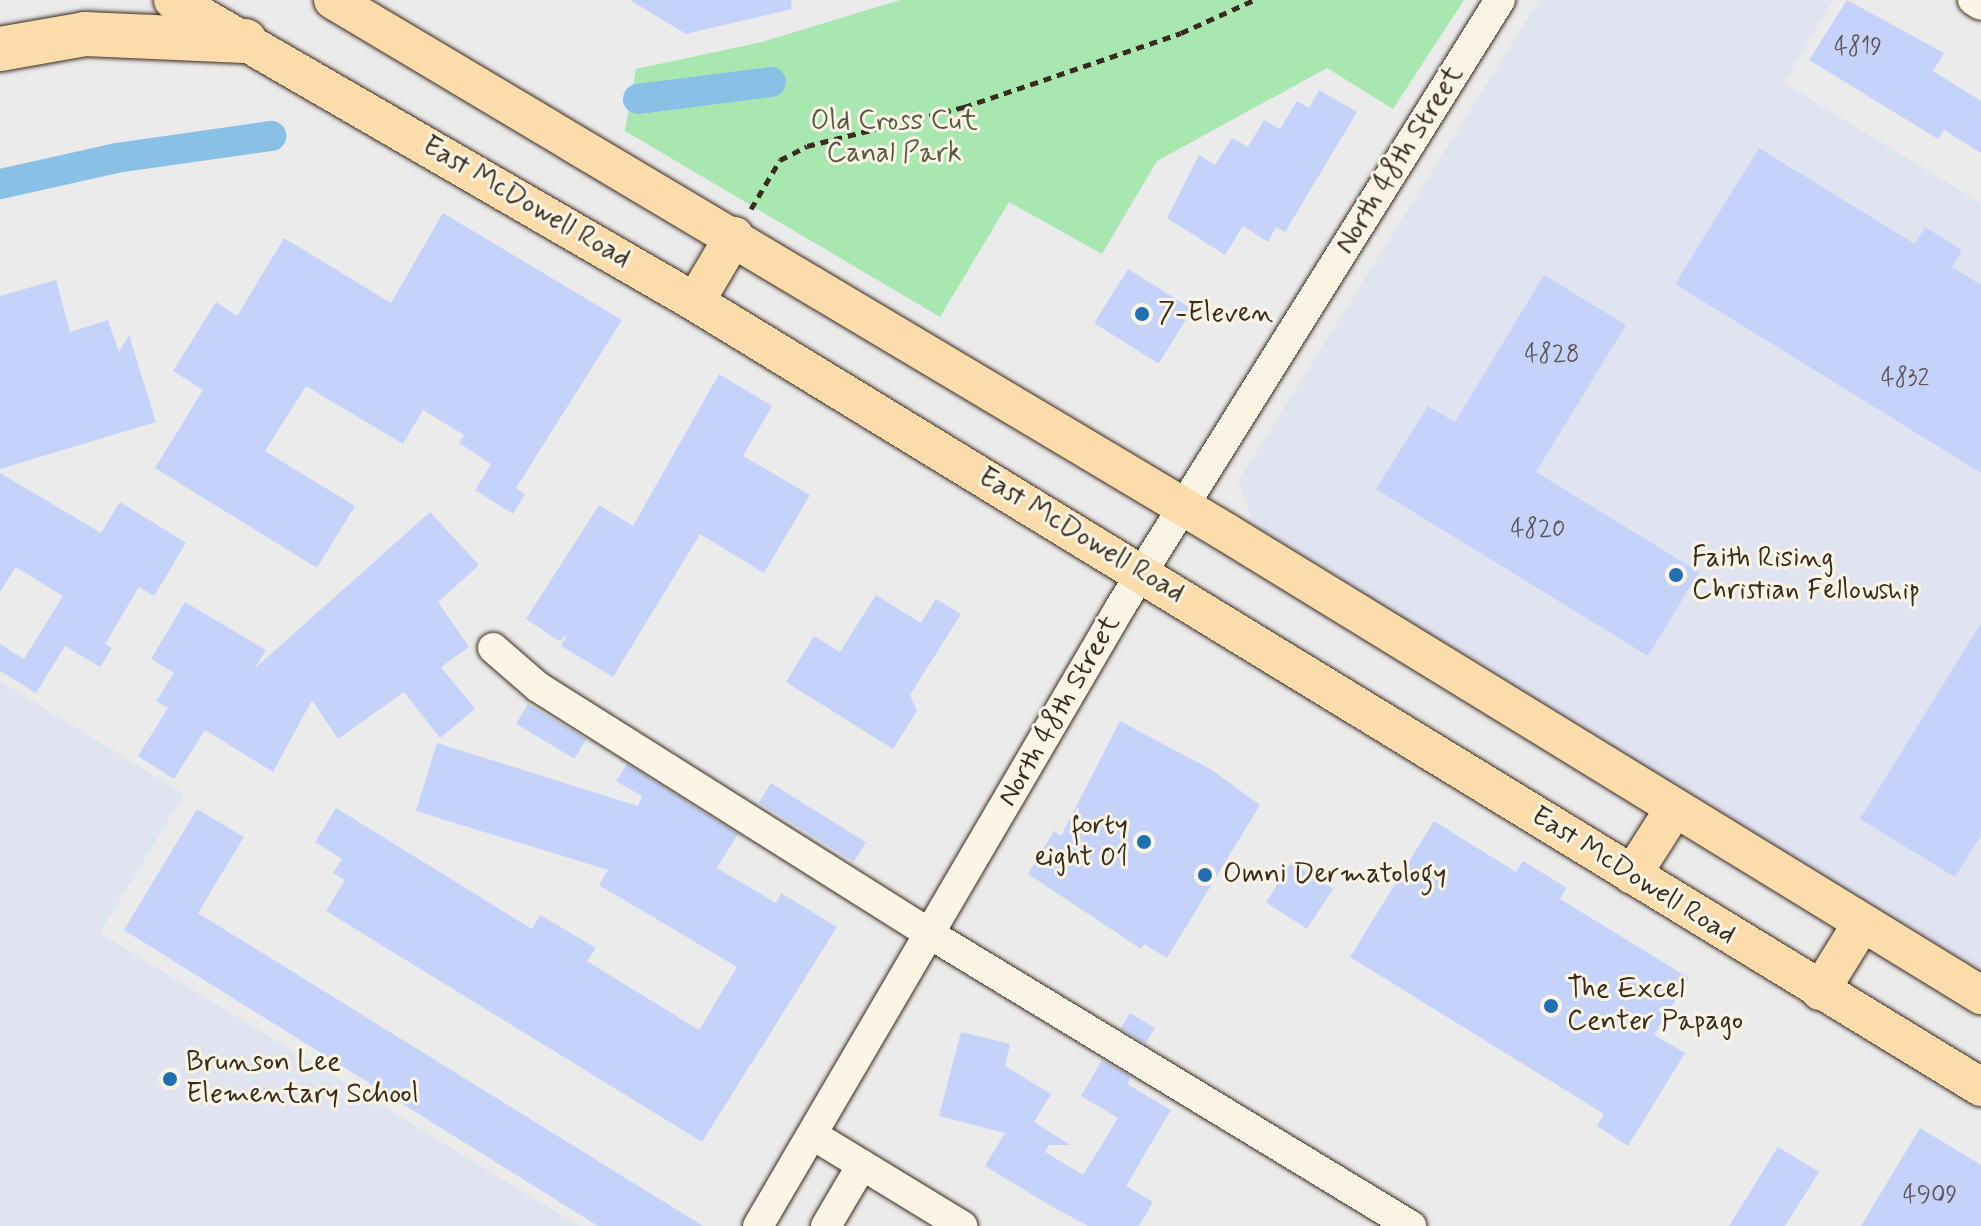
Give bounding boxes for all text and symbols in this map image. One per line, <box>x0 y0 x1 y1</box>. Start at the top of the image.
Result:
house number: 4819 <box>1834 34 1882 62</box>
street label: North 48th Street <box>1329 60 1471 260</box>
park label: Old Cross Cut Canal Park <box>811 105 977 171</box>
street label: East McDowell Road <box>416 130 636 276</box>
place label: 7-Eleven <box>1158 297 1273 331</box>
marker: 7-Eleven <box>1133 305 1151 323</box>
house number: 4828 <box>1525 341 1579 369</box>
house number: 4832 <box>1881 365 1929 393</box>
street label: East McDowell Road <box>972 461 1190 611</box>
house number: 4820 <box>1511 516 1565 544</box>
place label: Faith Rising Christian Fellowship <box>1692 542 1919 608</box>
marker: Faith Rising Christian Fellowship <box>1667 566 1685 584</box>
street label: North 48th Street <box>992 609 1128 813</box>
street label: East McDowell Road <box>1525 800 1741 952</box>
place label: forty eight 01 <box>1034 809 1128 875</box>
marker: forty eight 01 <box>1135 833 1153 851</box>
place label: Omni Dermatology <box>1223 858 1452 892</box>
marker: Omni Dermatology <box>1194 864 1216 886</box>
place label: The Excel Center Papago <box>1567 973 1742 1039</box>
marker: The Excel Center Papago <box>1542 997 1560 1015</box>
place label: Brunson Lee Elementary School <box>186 1046 419 1112</box>
marker: Brunson Lee Elementary School <box>161 1070 179 1088</box>
house number: 4909 <box>1903 1182 1957 1210</box>

